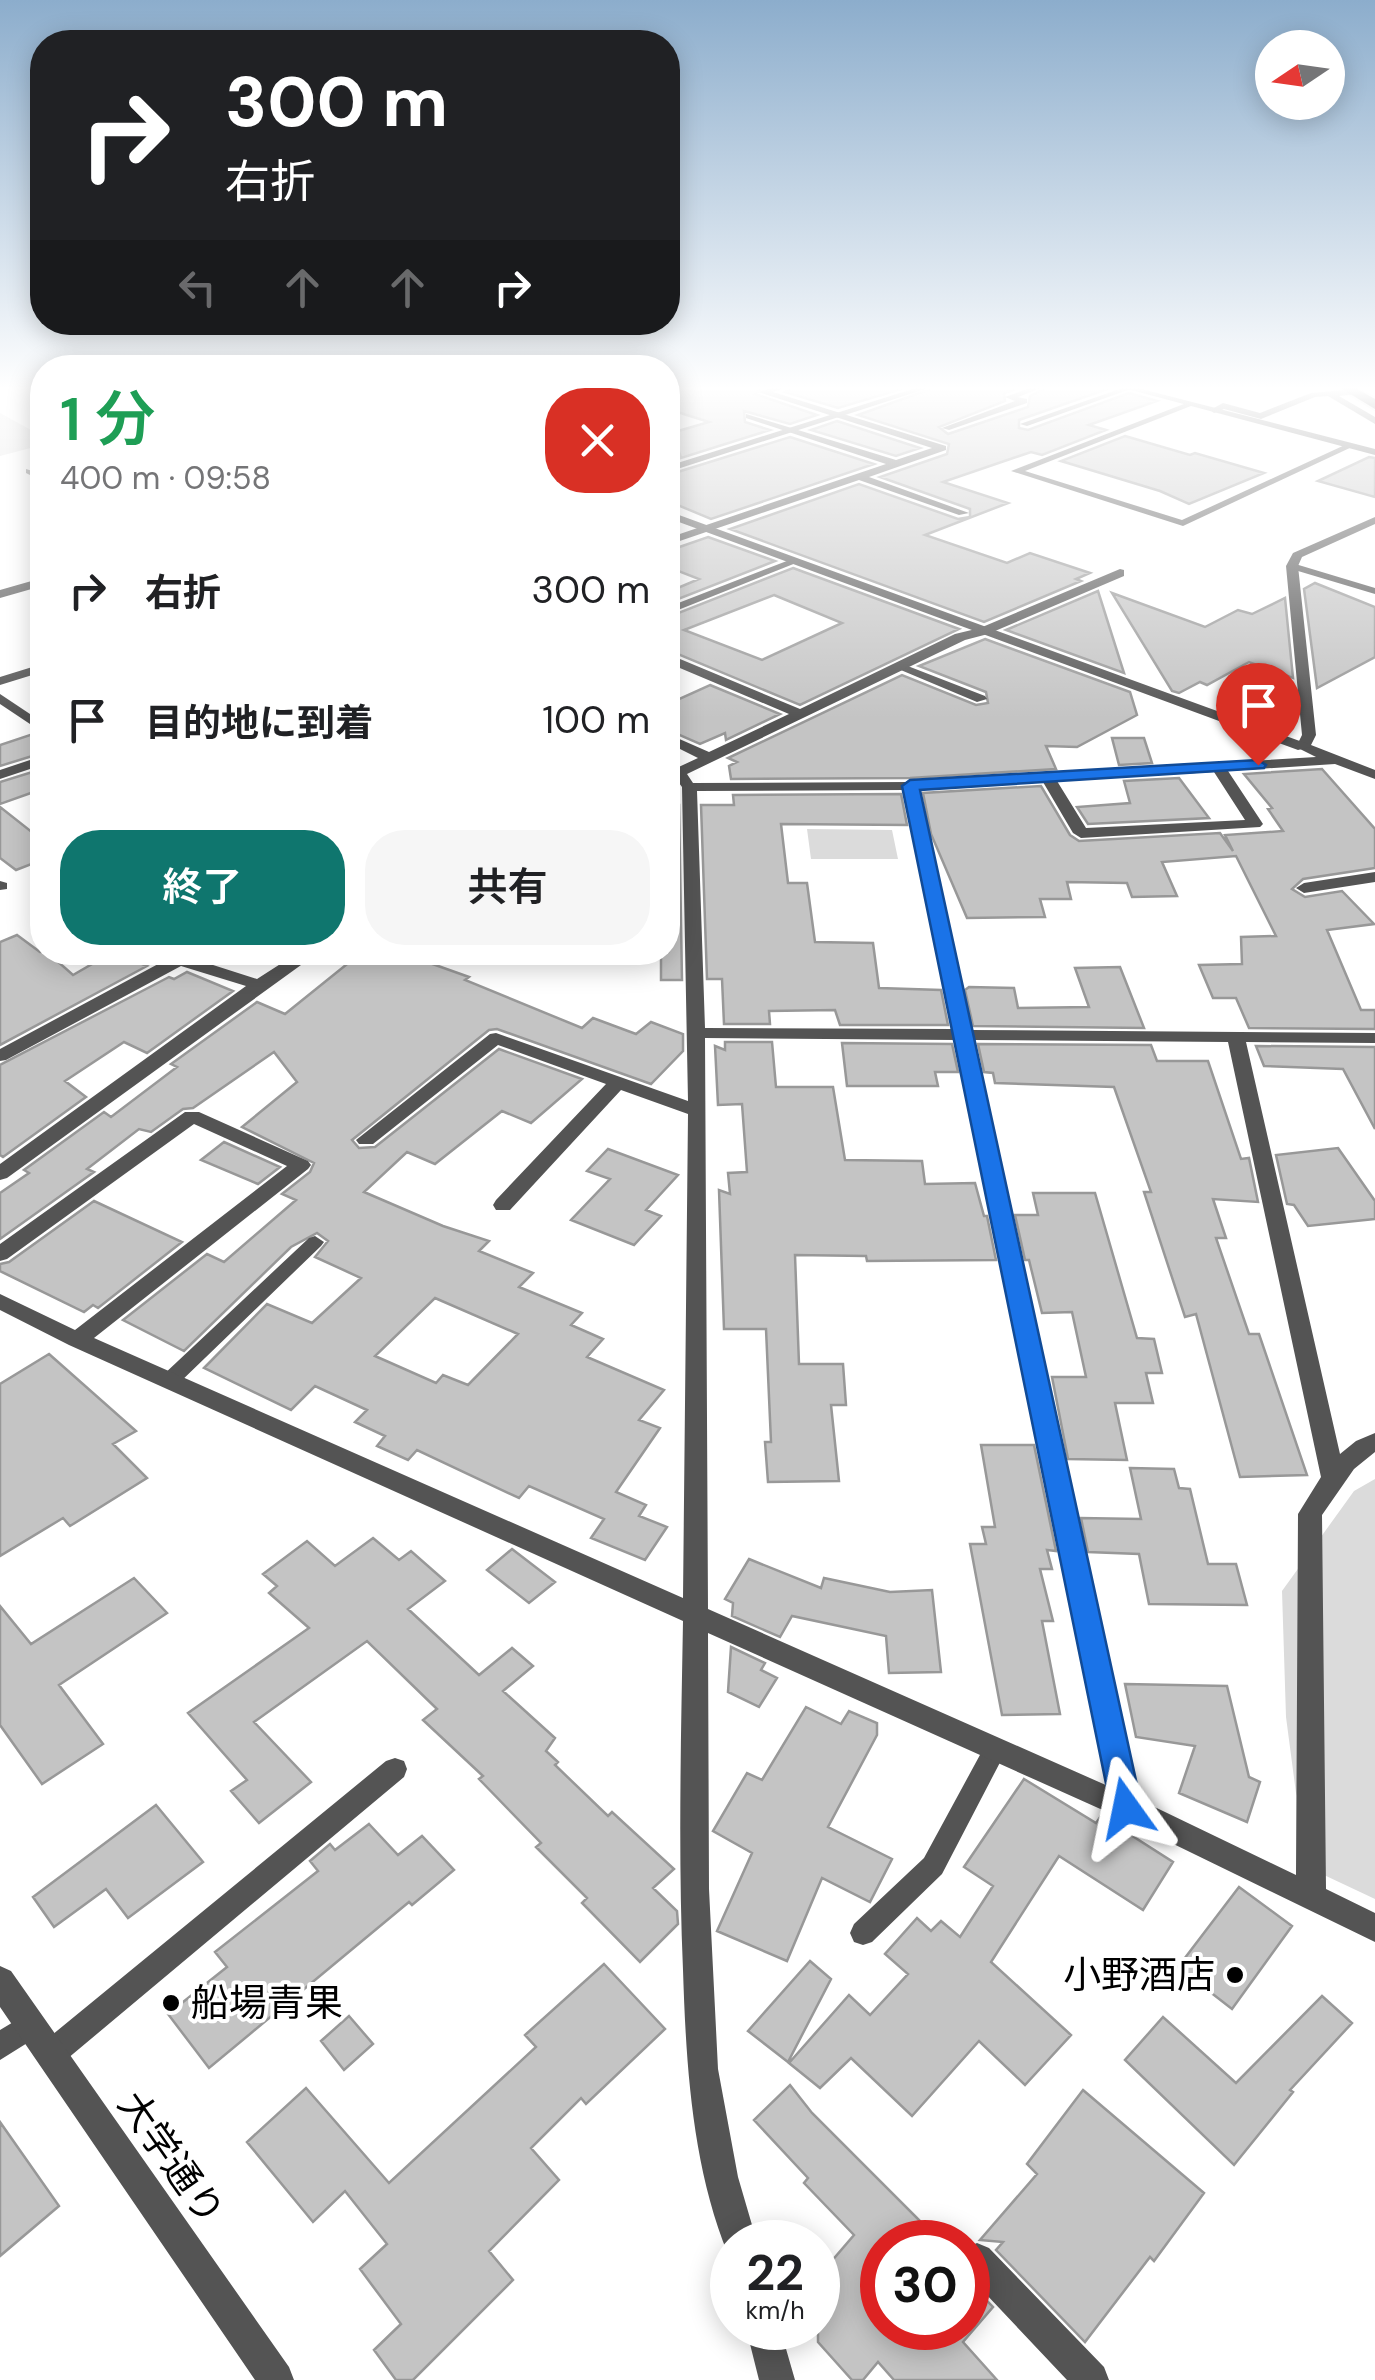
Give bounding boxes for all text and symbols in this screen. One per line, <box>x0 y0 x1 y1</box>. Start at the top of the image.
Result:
north arrow <box>1255 30 1345 120</box>
map controls <box>1255 30 1345 120</box>
text: 300 m <box>225 57 448 148</box>
icon: right <box>60 70 190 200</box>
text: 右折 <box>225 152 315 211</box>
icon: left <box>170 260 225 315</box>
icon: ahead <box>275 260 330 315</box>
icon: ahead <box>380 260 435 315</box>
icon: right <box>485 260 540 315</box>
text: 1 分 <box>60 380 156 459</box>
button: close <box>545 388 650 493</box>
text: 400 m · 09:58 <box>60 457 271 499</box>
icon: right <box>60 563 115 618</box>
text: 300 m <box>532 565 650 615</box>
text: 右折 <box>145 568 221 618</box>
pin <box>1216 663 1301 766</box>
icon: arrive <box>1231 678 1286 733</box>
icon: arrive <box>60 693 115 748</box>
text: 100 m <box>542 695 650 745</box>
text: 目的地に到着 <box>145 698 373 748</box>
button: 終了 <box>60 830 345 945</box>
button: 共有 <box>365 830 650 945</box>
position arrow <box>1074 1756 1178 1860</box>
place label: 小野酒店 <box>1063 1950 1215 2000</box>
marker: 小野酒店 <box>1224 1964 1246 1986</box>
place label: 船場青果 <box>191 1978 343 2028</box>
marker: 船場青果 <box>160 1992 182 2014</box>
street label: 大学通り <box>107 2081 235 2235</box>
speed limit sign: 30 <box>860 2220 990 2350</box>
text: 22 <box>746 2240 804 2306</box>
text: km/h <box>745 2294 805 2327</box>

